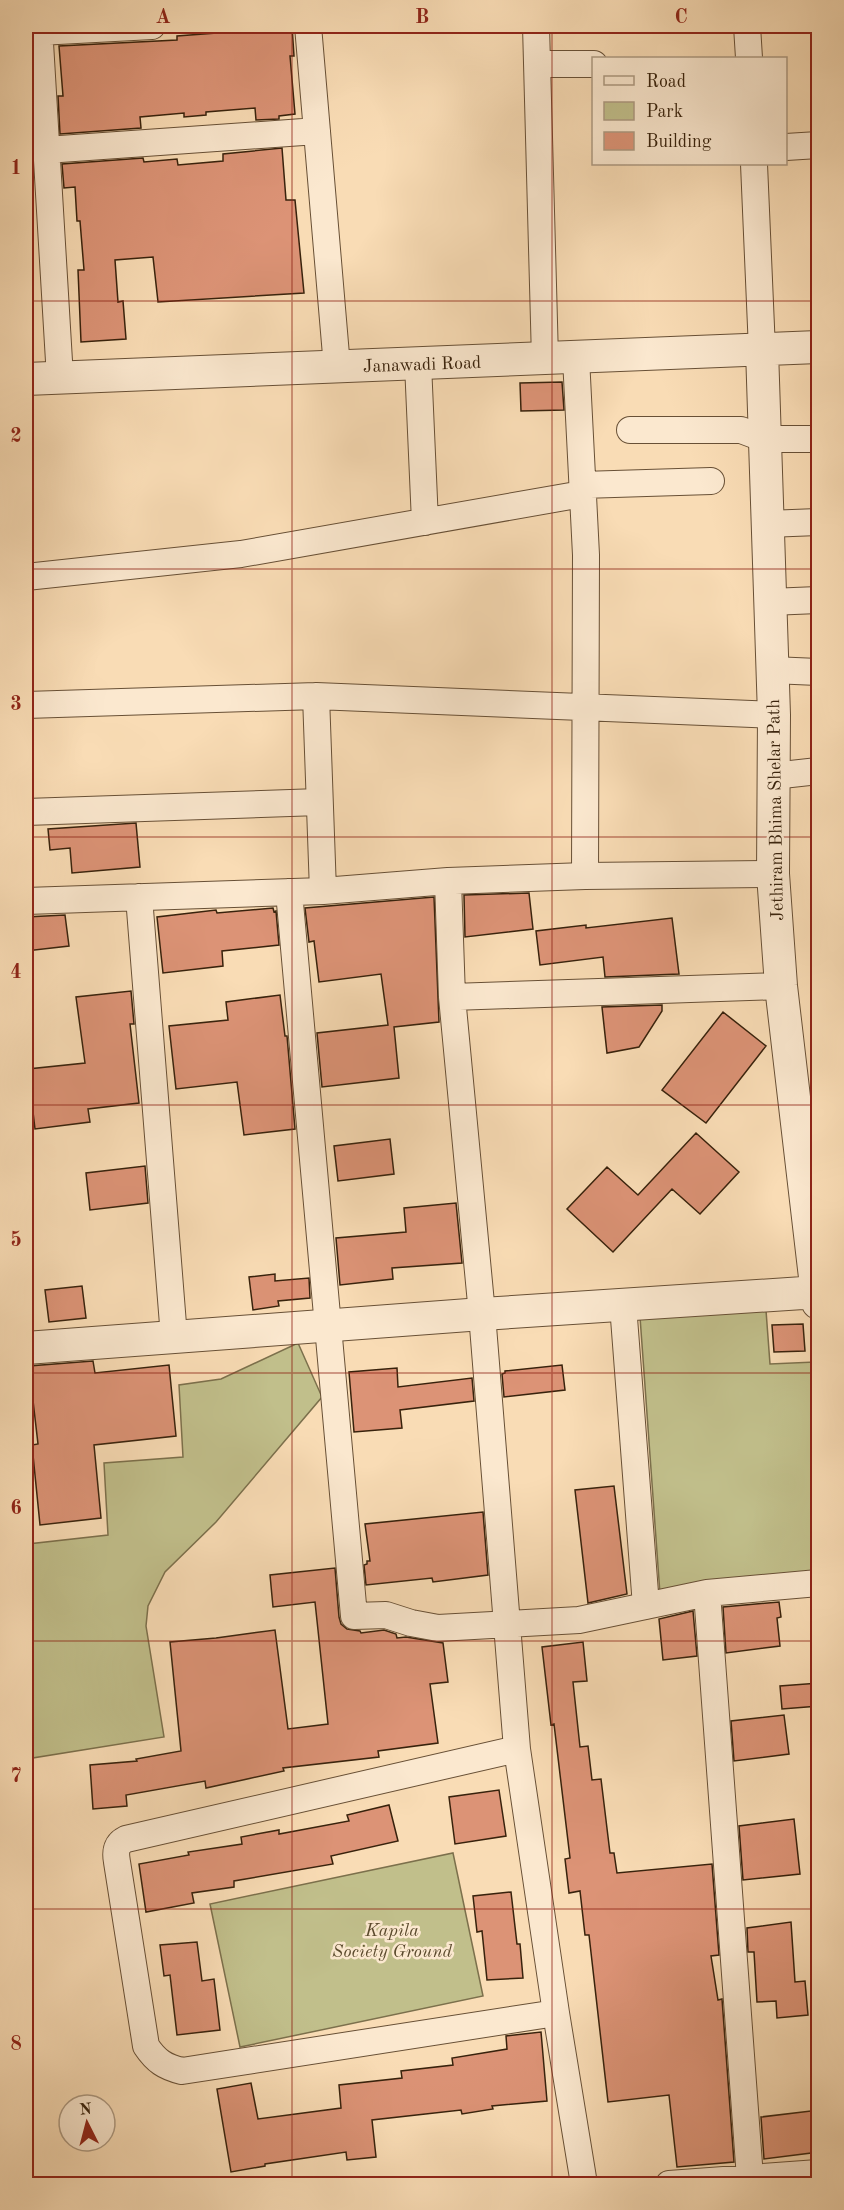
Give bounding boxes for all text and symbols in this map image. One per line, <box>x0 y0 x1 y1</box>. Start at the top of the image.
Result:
text: A <box>155 8 171 28</box>
text: B <box>415 8 429 28</box>
text: C <box>674 8 688 28</box>
legend <box>592 57 787 165</box>
text: Road <box>646 73 686 91</box>
text: Park <box>646 103 683 121</box>
text: Building <box>646 133 712 151</box>
text: 1 <box>10 159 22 179</box>
street label: Janawadi Road <box>363 354 482 376</box>
text: 2 <box>10 427 22 447</box>
text: 3 <box>10 695 22 715</box>
street label: Jethiram Bhima Shelar Path <box>765 699 787 921</box>
text: 4 <box>10 963 22 983</box>
text: 5 <box>10 1230 22 1251</box>
text: 6 <box>10 1499 22 1519</box>
text: 7 <box>10 1767 22 1787</box>
park label: Kapila Society Ground <box>332 1922 452 1961</box>
text: 8 <box>10 2035 22 2055</box>
north arrow <box>57 2093 117 2153</box>
text: N <box>79 2101 93 2119</box>

